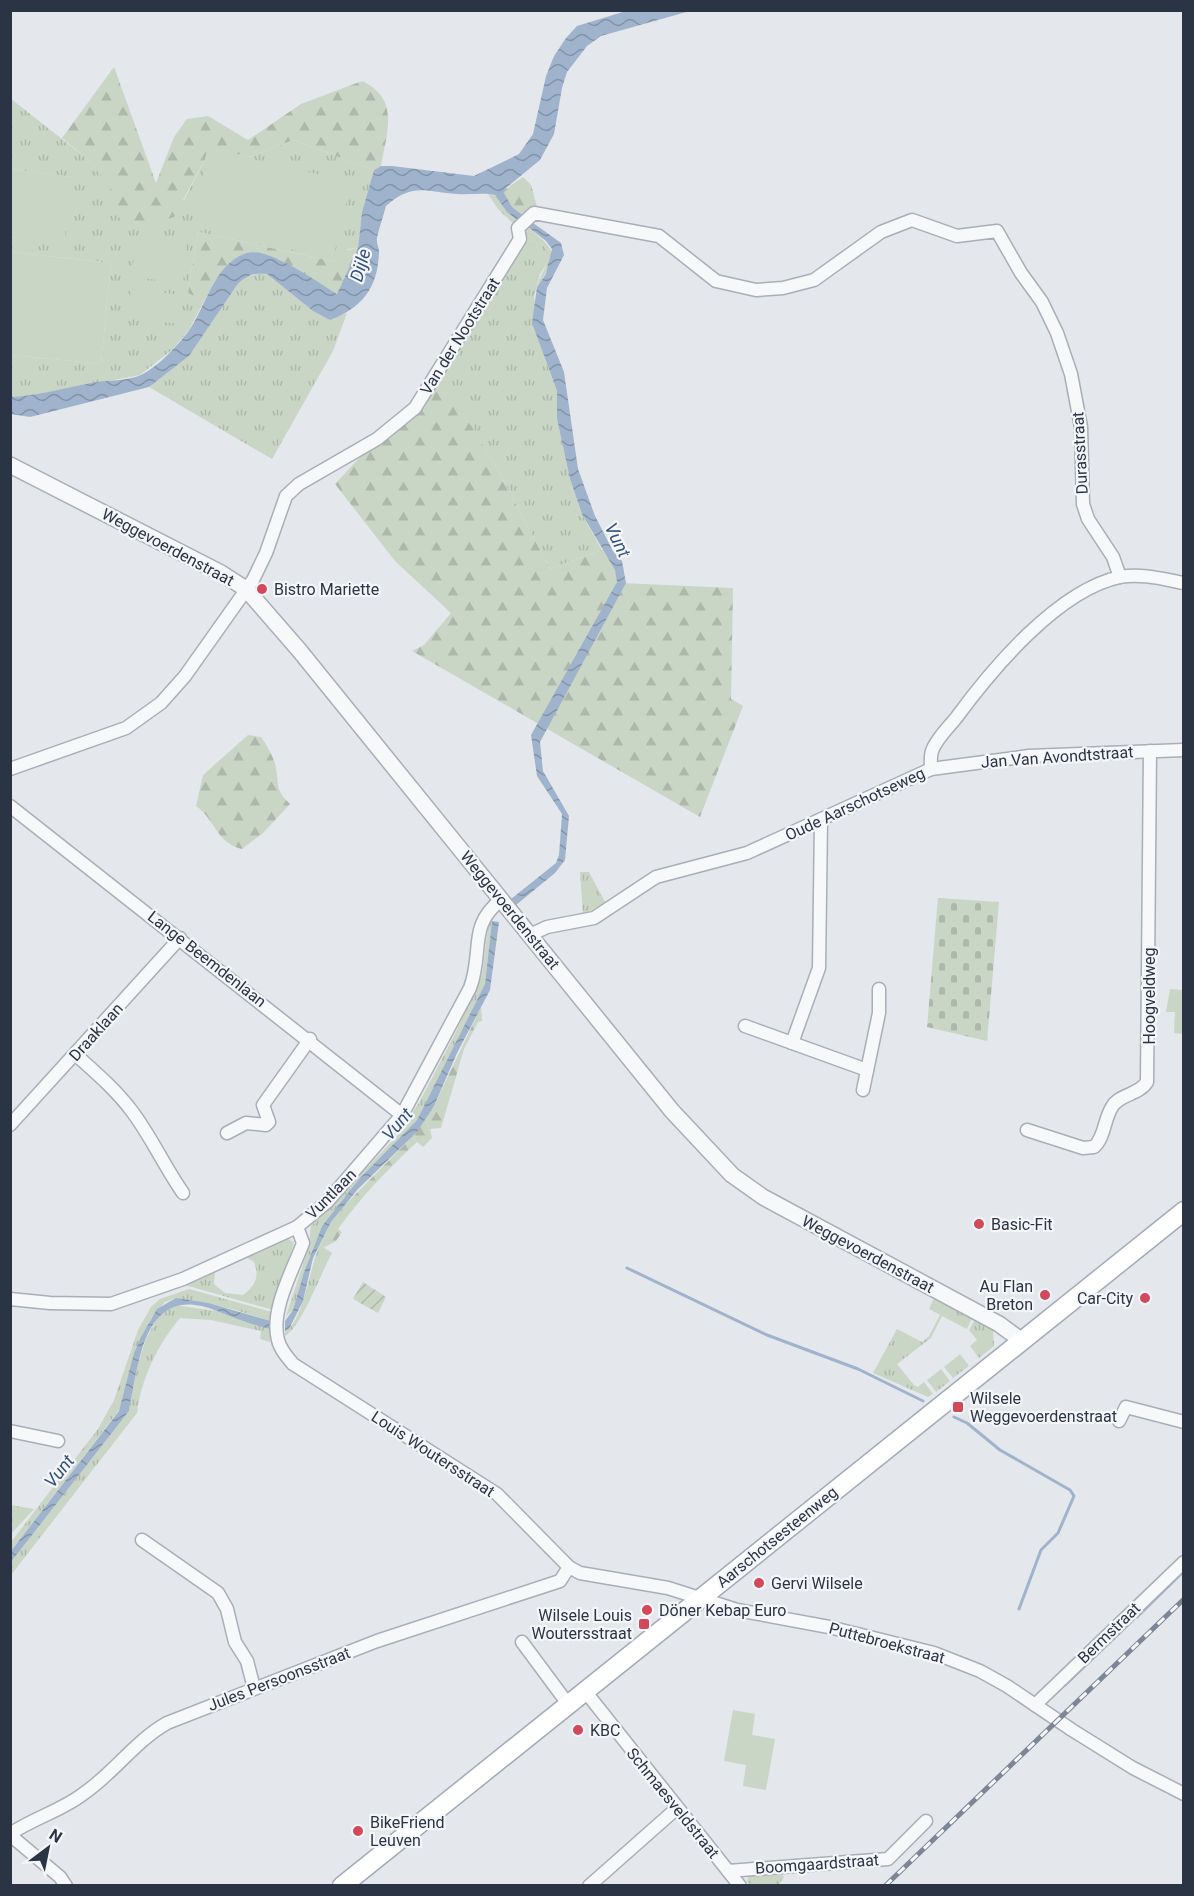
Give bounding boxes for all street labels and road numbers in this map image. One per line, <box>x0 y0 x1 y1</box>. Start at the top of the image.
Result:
street label: Van der Nootstraat <box>416 274 504 398</box>
street label: Durasstraat <box>1068 411 1092 495</box>
street label: Weggevoerdenstraat <box>99 504 237 590</box>
street label: Jan Van Avondtstraat <box>980 742 1134 772</box>
street label: Oude Aarschotseweg <box>782 763 928 845</box>
street label: Weggevoerdenstraat <box>456 847 564 973</box>
street label: Lange Beemdenlaan <box>144 907 270 1011</box>
street label: Hoogveldweg <box>1140 947 1159 1045</box>
street label: Draaklaan <box>65 999 127 1065</box>
street label: Vuntlaan <box>302 1165 360 1223</box>
street label: Weggevoerdenstraat <box>799 1211 937 1297</box>
street label: Louis Woutersstraat <box>368 1407 498 1501</box>
street label: Aarschotsesteenweg <box>713 1482 841 1592</box>
street label: Bermstraat <box>1074 1599 1144 1667</box>
street label: Puttebroekstraat <box>827 1618 947 1668</box>
street label: Jules Persoonsstraat <box>205 1643 353 1715</box>
street label: Schmaesveldstraat <box>623 1744 723 1862</box>
street label: Boomgaardstraat <box>754 1850 880 1878</box>

